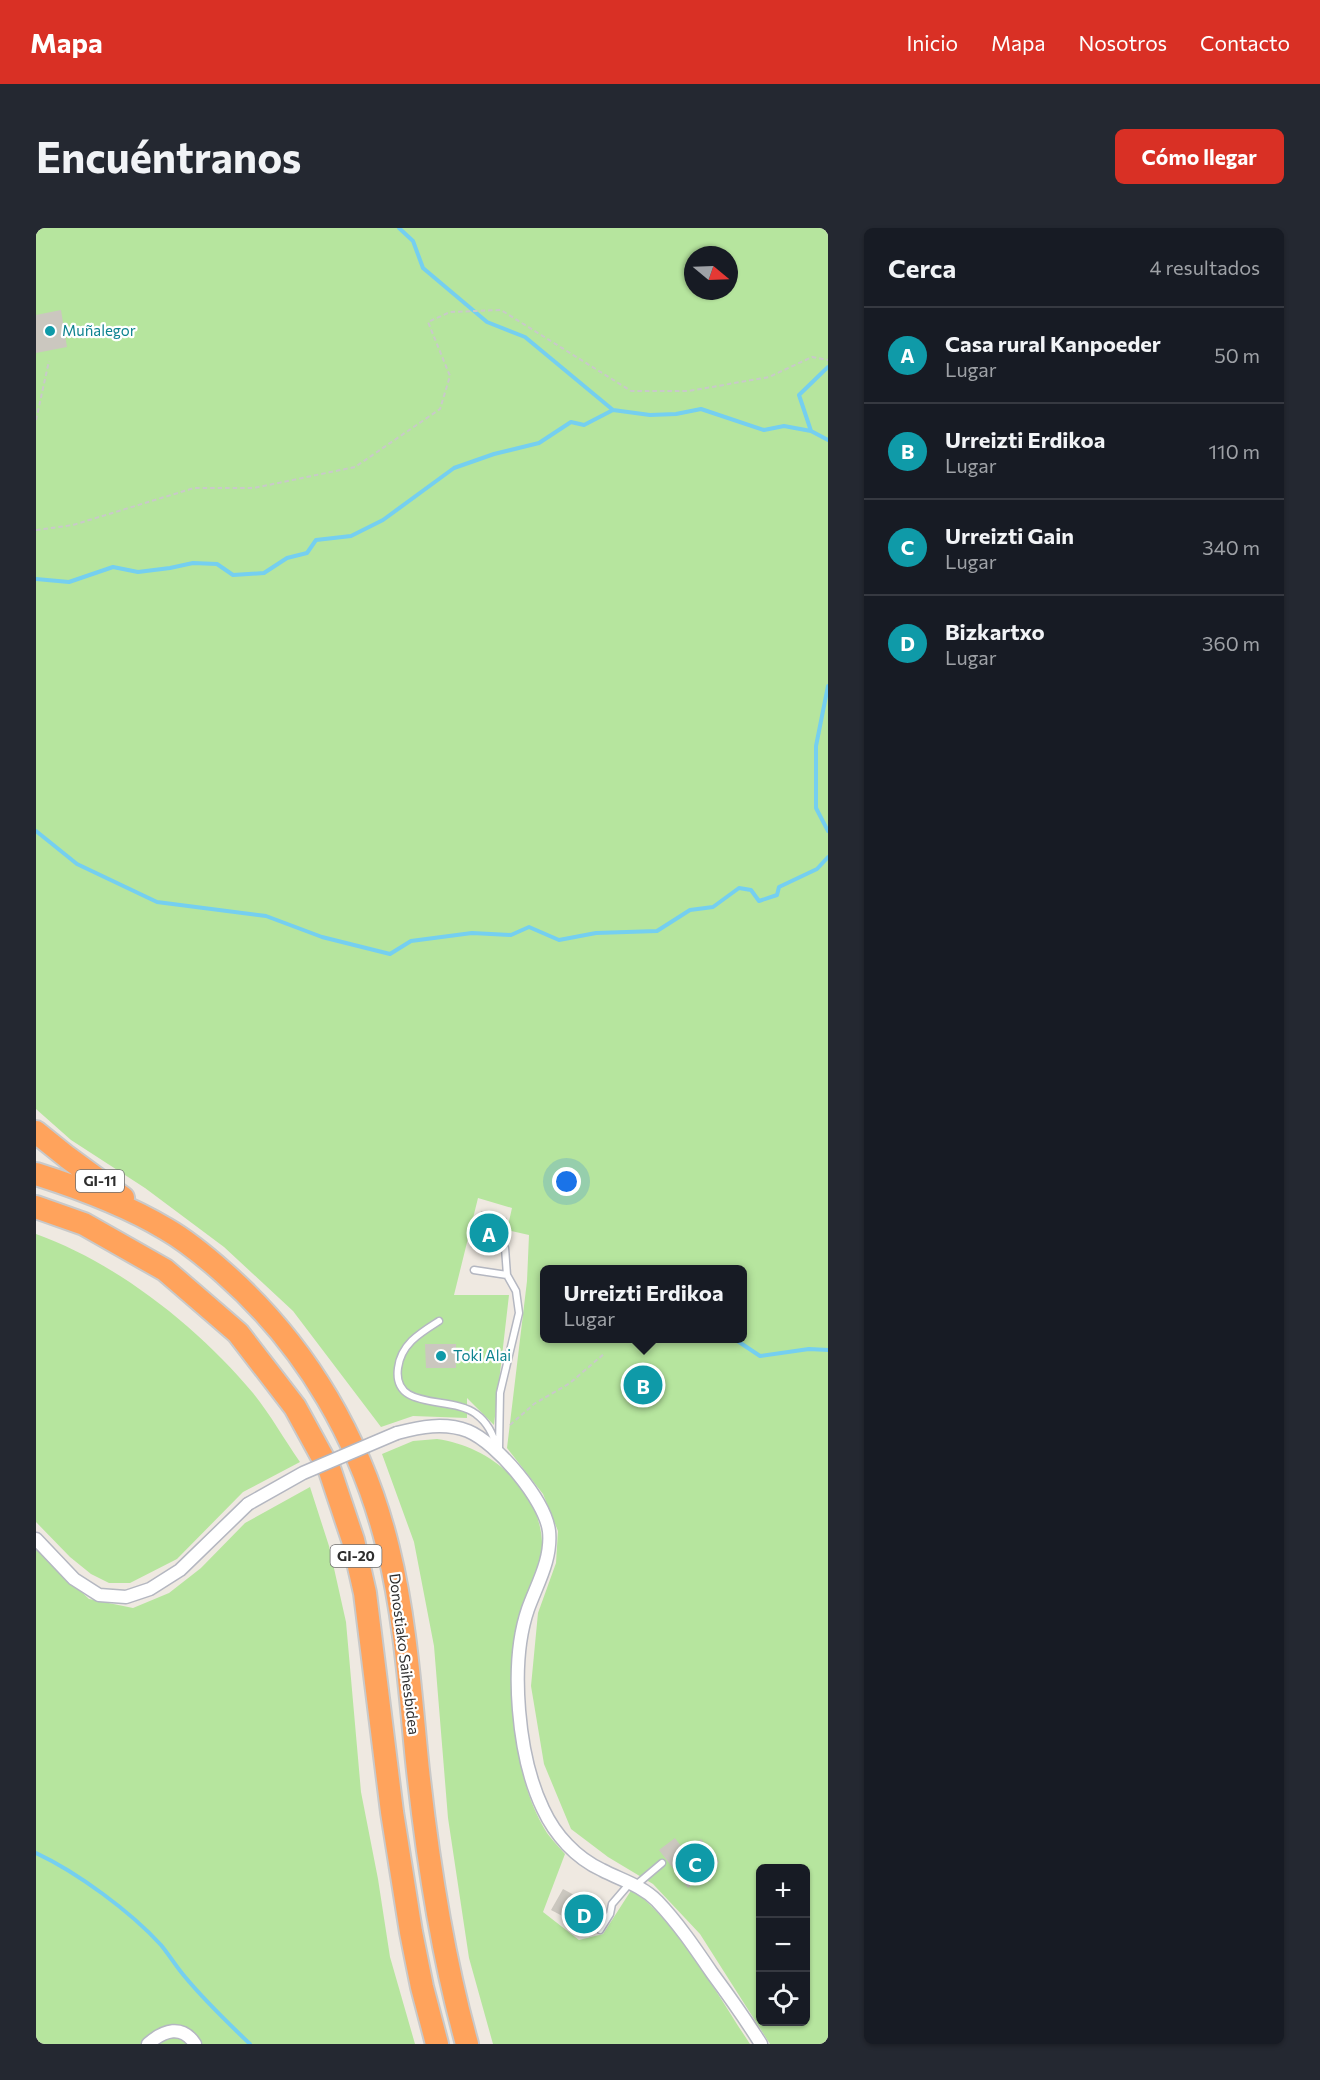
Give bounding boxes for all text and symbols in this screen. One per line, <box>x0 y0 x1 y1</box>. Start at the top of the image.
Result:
text: Mapa <box>30 25 103 59</box>
text: Inicio <box>906 30 958 55</box>
text: Mapa <box>991 30 1045 55</box>
text: Nosotros <box>1078 30 1167 55</box>
text: Contacto <box>1200 30 1290 55</box>
button: Cómo llegar <box>1115 129 1284 184</box>
text: Encuéntranos <box>36 130 301 182</box>
north arrow <box>684 246 738 300</box>
text: Cerca <box>888 252 956 283</box>
text: 4 resultados <box>1150 255 1260 279</box>
place label: Muñalegor <box>62 321 136 339</box>
marker: Muñalegor <box>43 324 57 338</box>
text: Casa rural Kanpoeder <box>945 330 1161 357</box>
text: A <box>900 343 915 367</box>
text: 50 m <box>1214 343 1260 367</box>
text: Lugar <box>945 357 997 381</box>
text: Urreizti Erdikoa <box>945 426 1105 453</box>
text: B <box>901 439 914 463</box>
text: 110 m <box>1209 439 1260 463</box>
text: Lugar <box>945 453 997 477</box>
text: Urreizti Gain <box>945 522 1074 549</box>
text: C <box>901 535 914 559</box>
text: 340 m <box>1202 535 1260 559</box>
text: Lugar <box>945 549 997 573</box>
text: Bizkartxo <box>945 618 1045 645</box>
text: D <box>900 631 915 655</box>
text: 360 m <box>1202 631 1260 655</box>
text: Lugar <box>945 645 997 669</box>
your location <box>552 1167 581 1196</box>
road number: GI-11 <box>76 1170 124 1192</box>
pin: A <box>470 1210 508 1256</box>
popup <box>540 1265 747 1343</box>
text: Urreizti Erdikoa <box>563 1279 724 1306</box>
text: Lugar <box>563 1306 615 1330</box>
place label: Toki Alai <box>453 1346 511 1364</box>
marker: Toki Alai <box>434 1349 448 1363</box>
pin: B <box>624 1362 662 1408</box>
road number: GI-20 <box>330 1545 382 1567</box>
street label: Donostiako Saihesbidea <box>386 1572 424 1736</box>
pin: C <box>676 1840 714 1886</box>
map controls <box>756 1864 810 2026</box>
button: + <box>756 1864 810 1918</box>
pin: D <box>564 1892 604 1936</box>
button: − <box>756 1918 810 1972</box>
button: locate <box>756 1972 810 2026</box>

